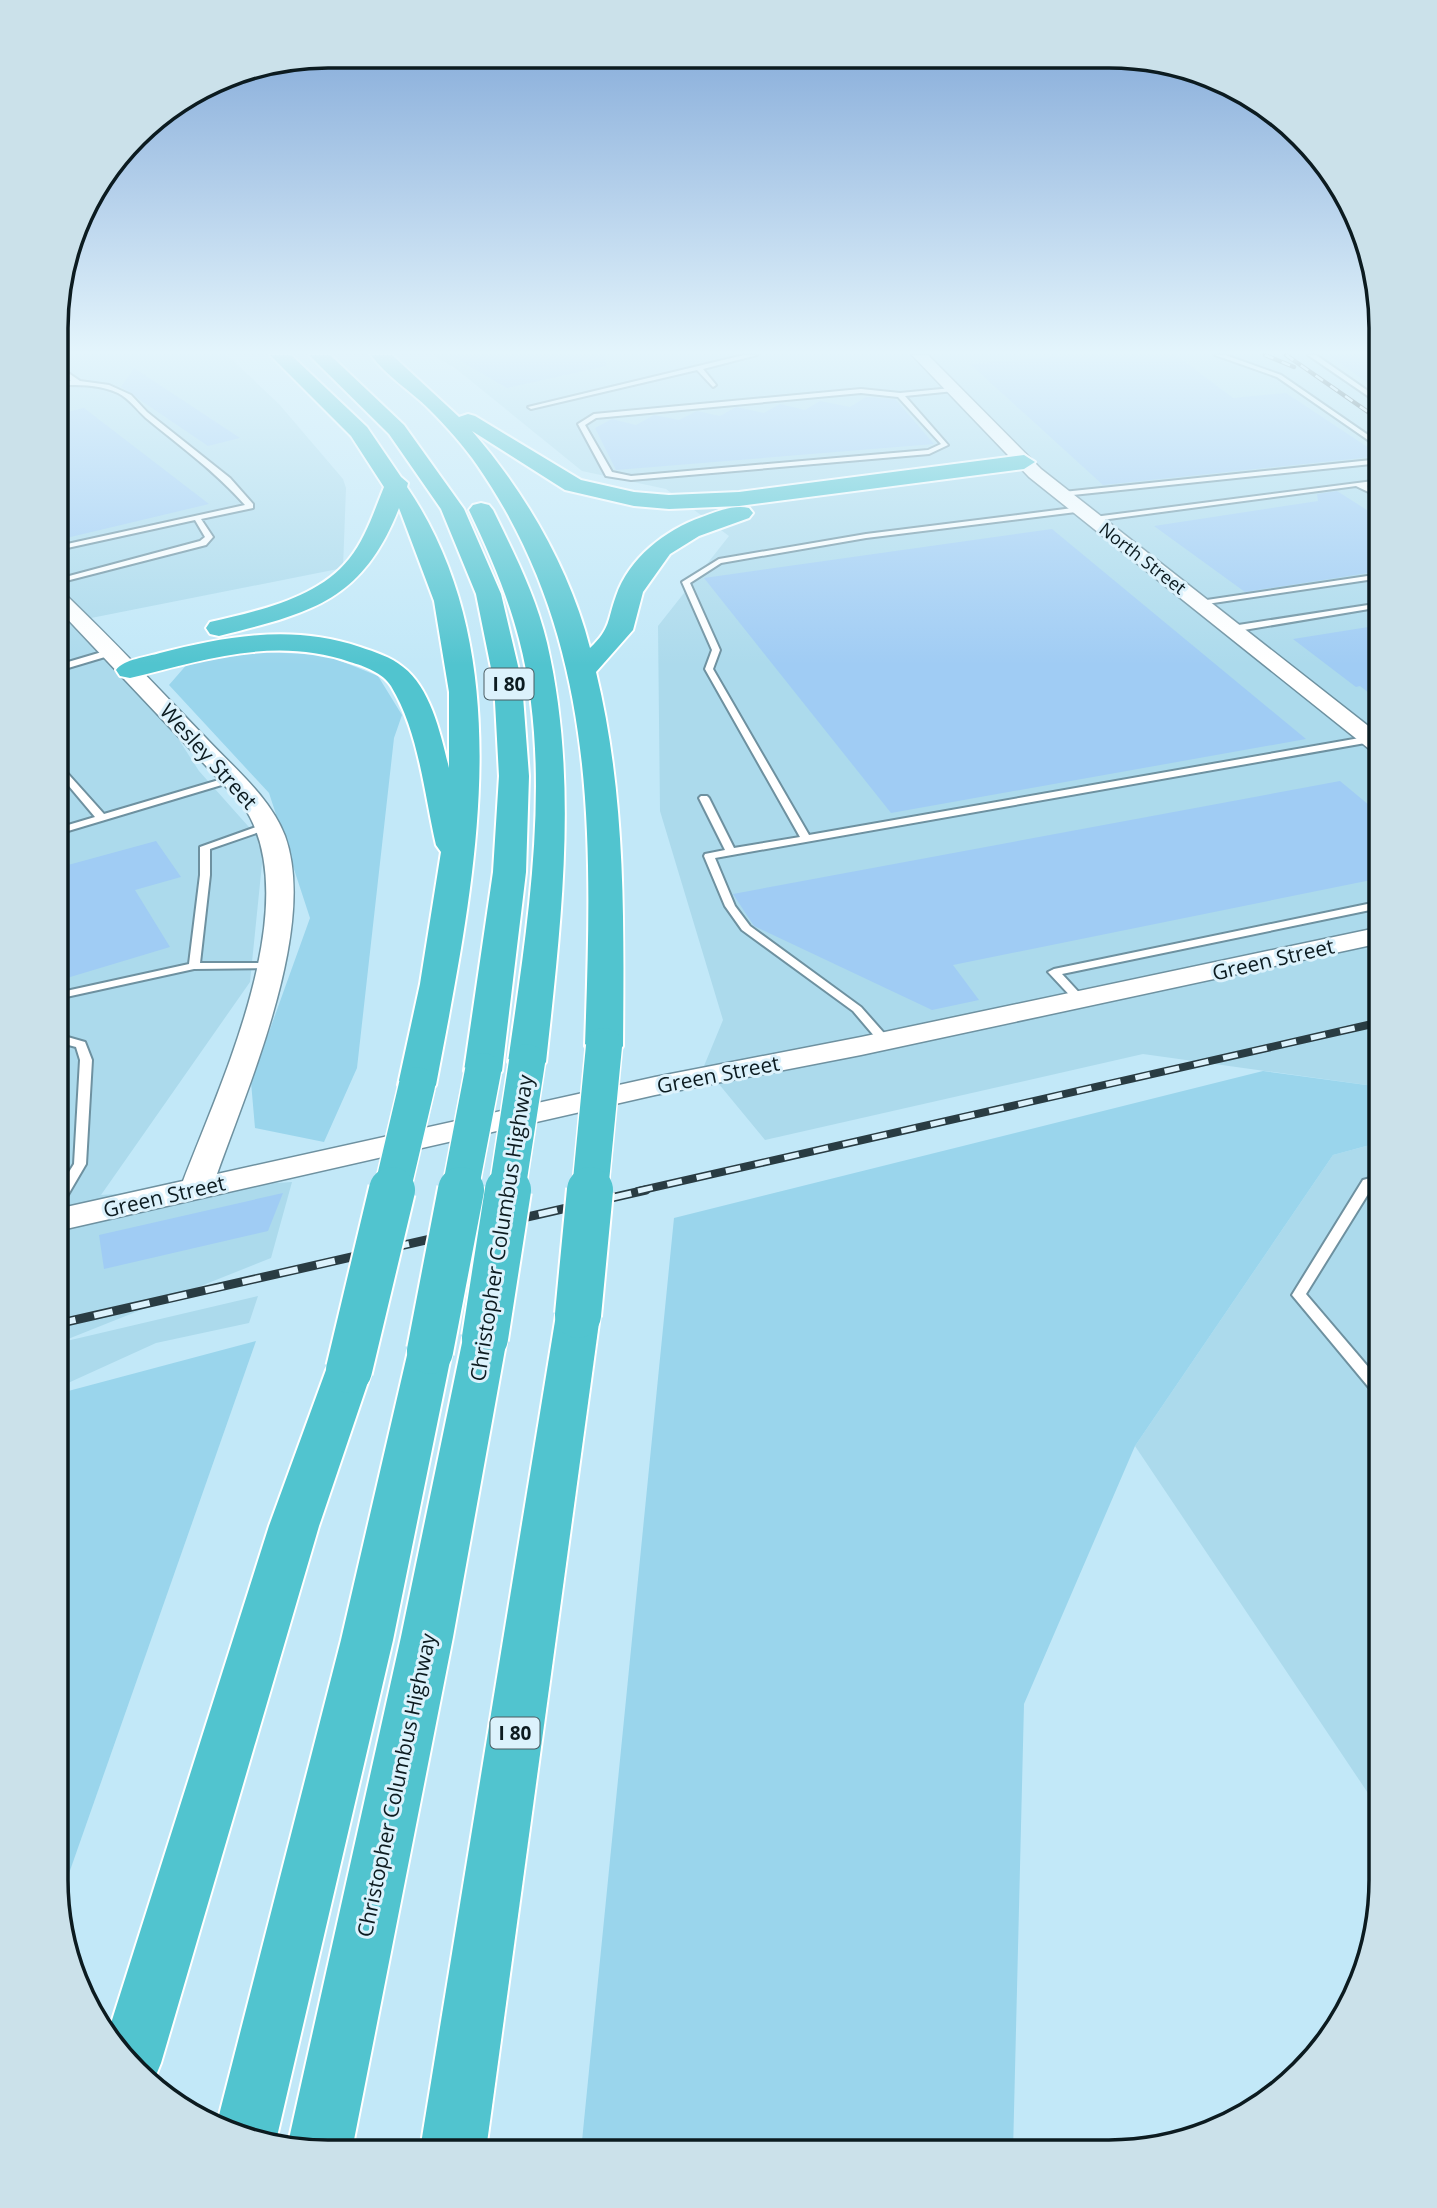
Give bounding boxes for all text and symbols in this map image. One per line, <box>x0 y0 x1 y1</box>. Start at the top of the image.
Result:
street label: North Street <box>1095 516 1191 600</box>
road number: I 80 <box>484 668 534 699</box>
street label: Wesley Street <box>154 697 264 815</box>
street label: Green Street <box>1209 931 1337 987</box>
street label: Green Street <box>654 1048 782 1100</box>
street label: Christopher Columbus Highway <box>463 1072 539 1383</box>
street label: Green Street <box>100 1168 228 1224</box>
street label: Christopher Columbus Highway <box>350 1630 442 1939</box>
road number: I 80 <box>490 1718 540 1749</box>

